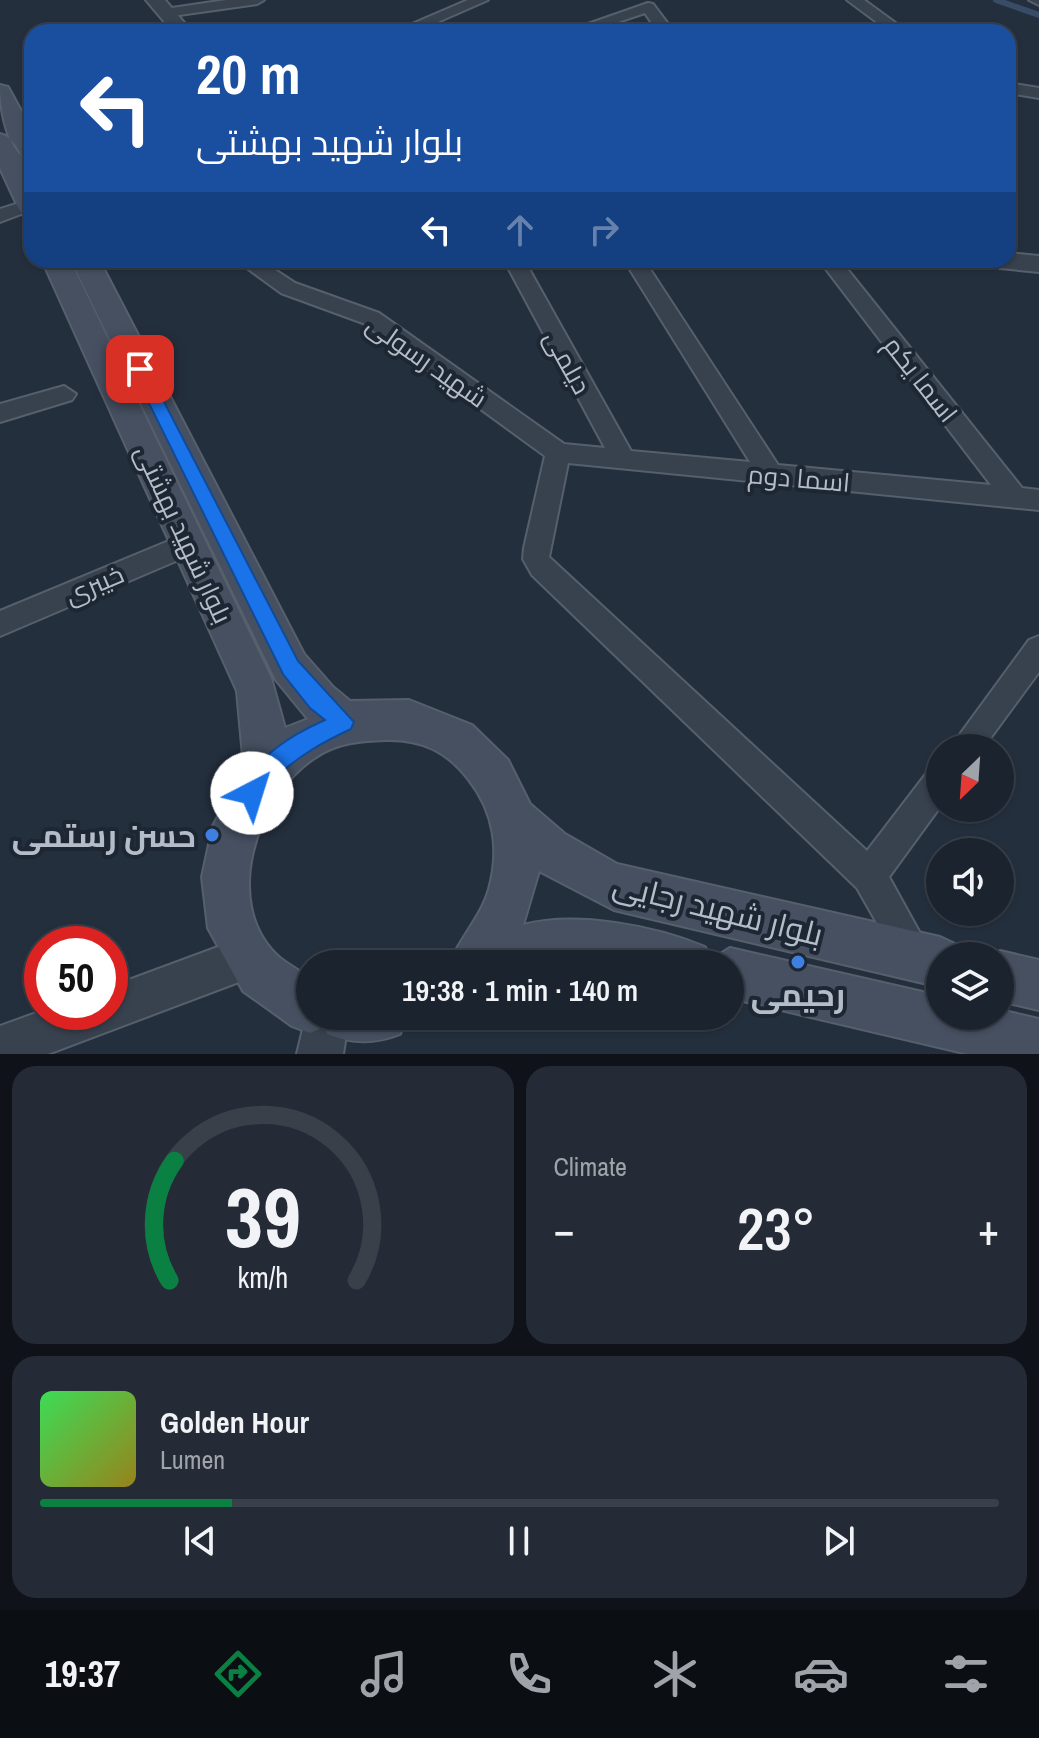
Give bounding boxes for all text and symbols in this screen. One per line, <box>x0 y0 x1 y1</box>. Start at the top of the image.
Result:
text: 20 m <box>196 36 301 111</box>
icon: left <box>64 56 168 160</box>
text: بلوار شهید بهشتی <box>196 118 463 166</box>
icon: left <box>414 208 458 252</box>
icon: ahead <box>498 208 542 252</box>
icon: right <box>582 208 626 252</box>
street label: شهید رسولی <box>360 307 494 415</box>
street label: دیلمی <box>536 324 600 400</box>
street label: اسما یکم <box>875 328 966 430</box>
pin <box>106 335 174 403</box>
icon: arrive <box>118 347 162 391</box>
street label: بلوار شهید بهشتی <box>127 439 241 629</box>
street label: اسما دوم <box>746 456 852 501</box>
street label: خیبری <box>59 556 129 612</box>
north arrow <box>926 734 1014 822</box>
map controls <box>926 734 1014 1030</box>
position arrow <box>210 751 294 835</box>
place label: حسن رستمی <box>12 814 196 857</box>
marker: حسن رستمی <box>203 826 221 844</box>
button: sound <box>926 838 1014 926</box>
street label: بلوار شهید رجایی <box>608 862 828 956</box>
speed limit sign: 50 <box>24 926 128 1030</box>
button: layers <box>926 942 1014 1030</box>
marker: رحیمی <box>789 953 807 971</box>
text: 19:38 · 1 min · 140 m <box>402 970 638 1010</box>
place label: رحیمی <box>751 973 845 1016</box>
text: Climate <box>554 1149 627 1184</box>
text: 39 <box>225 1161 301 1273</box>
text: 23° <box>737 1188 816 1269</box>
text: − <box>554 1199 575 1259</box>
text: + <box>978 1199 999 1259</box>
text: km/h <box>237 1258 288 1297</box>
text: Golden Hour <box>160 1402 309 1442</box>
text: Lumen <box>160 1442 225 1477</box>
icon: previous <box>178 1519 222 1563</box>
icon: pause <box>497 1519 541 1563</box>
icon: next <box>817 1519 861 1563</box>
icon: directions <box>210 1646 266 1702</box>
icon: music <box>356 1646 412 1702</box>
icon: phone <box>501 1646 557 1702</box>
icon: climate <box>647 1646 703 1702</box>
icon: car <box>793 1646 849 1702</box>
icon: filters <box>938 1646 994 1702</box>
text: 19:37 <box>45 1650 120 1698</box>

